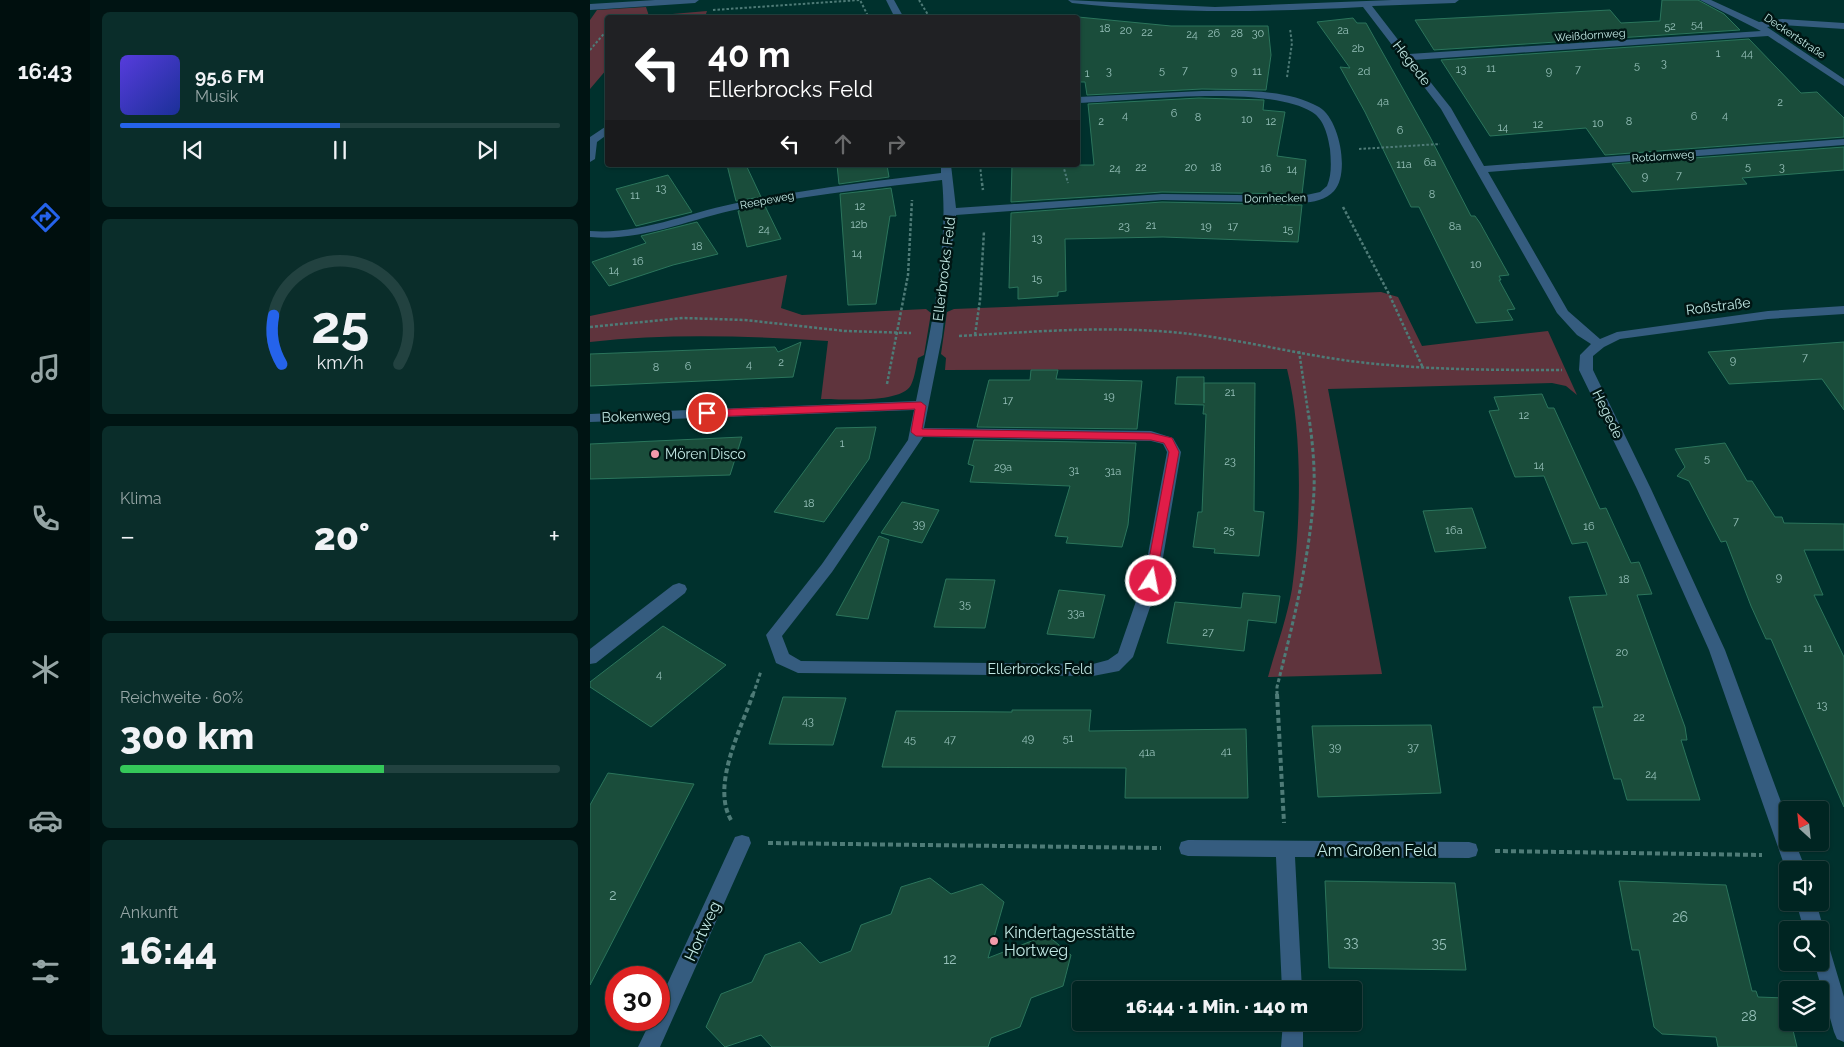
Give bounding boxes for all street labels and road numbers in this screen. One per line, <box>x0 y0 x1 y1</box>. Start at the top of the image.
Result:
street label: Deckertstraße <box>1762 11 1828 62</box>
street label: Weißdornweg <box>1554 27 1626 44</box>
street label: Hegede <box>1390 37 1434 89</box>
street label: Rotdornweg <box>1631 148 1695 165</box>
street label: Reepeweg <box>739 189 795 212</box>
street label: Dornhecken <box>1244 191 1306 206</box>
street label: Ellerbrocks Feld <box>930 216 958 322</box>
street label: Roßstraße <box>1685 294 1751 318</box>
street label: Hegede <box>1589 387 1627 441</box>
street label: Bokenweg <box>601 407 671 425</box>
street label: Ellerbrocks Feld <box>988 661 1092 677</box>
street label: Am Großen Feld <box>1317 841 1437 860</box>
street label: Hortweg <box>680 898 725 964</box>

